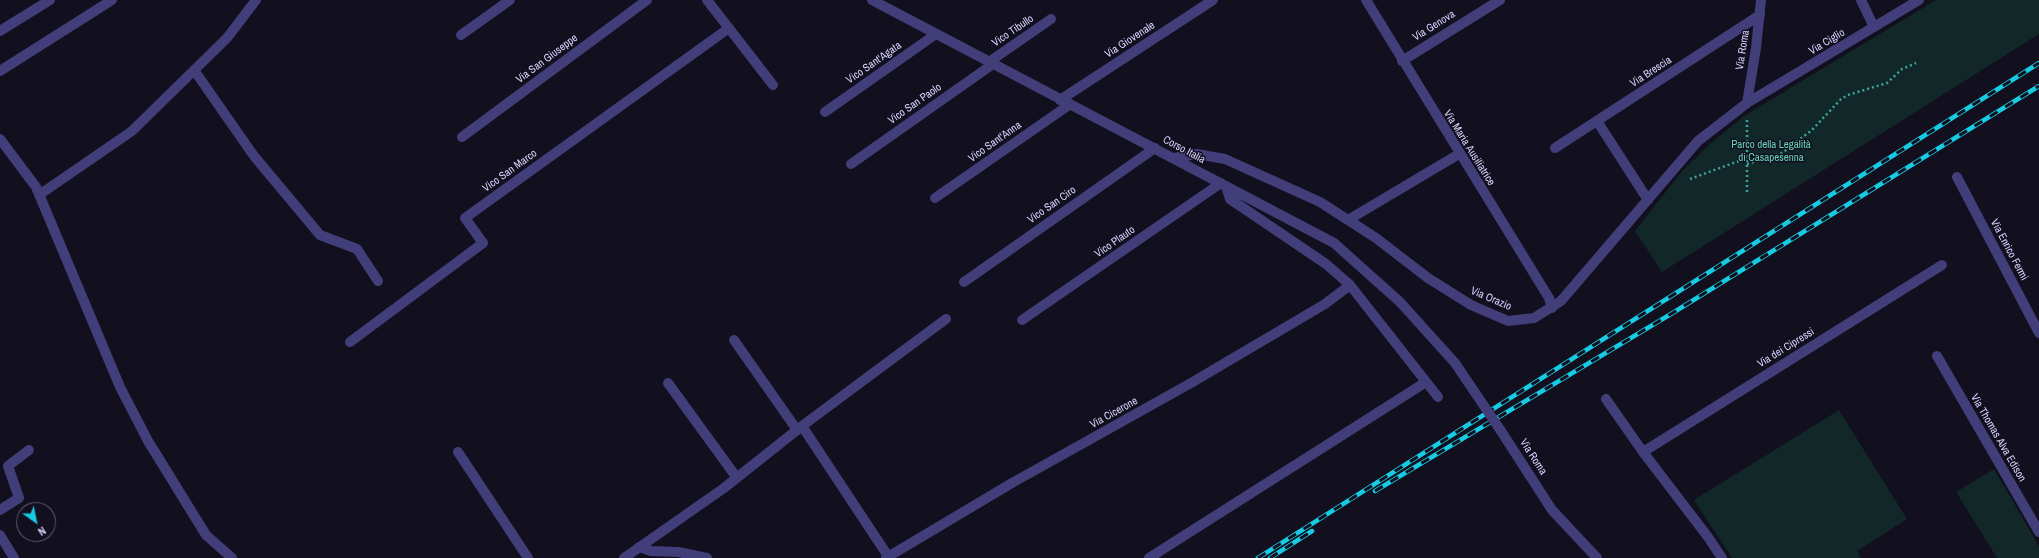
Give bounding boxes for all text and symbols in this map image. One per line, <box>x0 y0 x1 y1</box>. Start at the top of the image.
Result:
street label: Via Genova <box>1410 8 1458 44</box>
street label: Vico Tibullo <box>990 12 1036 50</box>
street label: Via Giovenale <box>1102 19 1158 61</box>
street label: Via Ciglio <box>1807 26 1847 58</box>
street label: Via Roma <box>1733 29 1753 71</box>
street label: Via San Giuseppe <box>514 32 580 86</box>
street label: Vico Sant'Agata <box>844 39 904 87</box>
street label: Via Brescia <box>1628 54 1674 90</box>
street label: Vico San Paolo <box>886 81 944 127</box>
street label: Via Maria Ausiliatrice <box>1440 108 1498 188</box>
street label: Vico Sant'Anna <box>966 119 1024 165</box>
street label: Corso Italia <box>1161 133 1207 167</box>
park label: Parco della Legalità di Casapesenna <box>1731 138 1811 164</box>
street label: Vico San Marco <box>480 147 540 195</box>
street label: Vico San Ciro <box>1025 184 1079 226</box>
street label: Via Enrico Fermi <box>1987 217 2031 283</box>
street label: Vico Plauto <box>1092 223 1138 261</box>
street label: Via Orazio <box>1469 285 1513 313</box>
street label: Via dei Cipressi <box>1755 325 1817 371</box>
street label: Via Thomas Alva Edison <box>1968 392 2028 484</box>
street label: Via Cicerone <box>1088 395 1140 431</box>
street label: Via Roma <box>1517 437 1549 477</box>
north arrow <box>16 502 56 542</box>
text: N <box>35 524 49 539</box>

